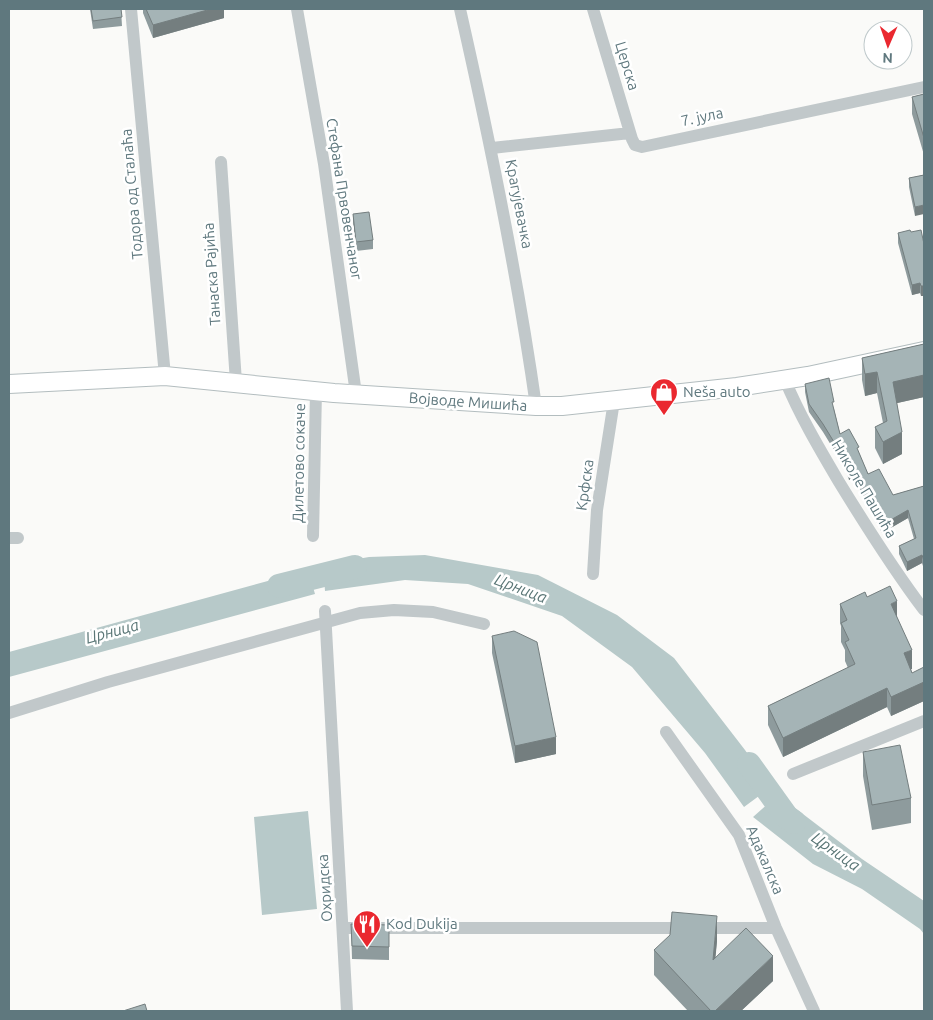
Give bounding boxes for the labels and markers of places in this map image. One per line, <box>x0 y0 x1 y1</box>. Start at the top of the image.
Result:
shop icon: Neša auto <box>649 377 679 416</box>
place label: Neša auto <box>683 383 751 400</box>
restaurant icon: Kod Dukija <box>352 909 382 948</box>
place label: Kod Dukija <box>386 915 458 932</box>

